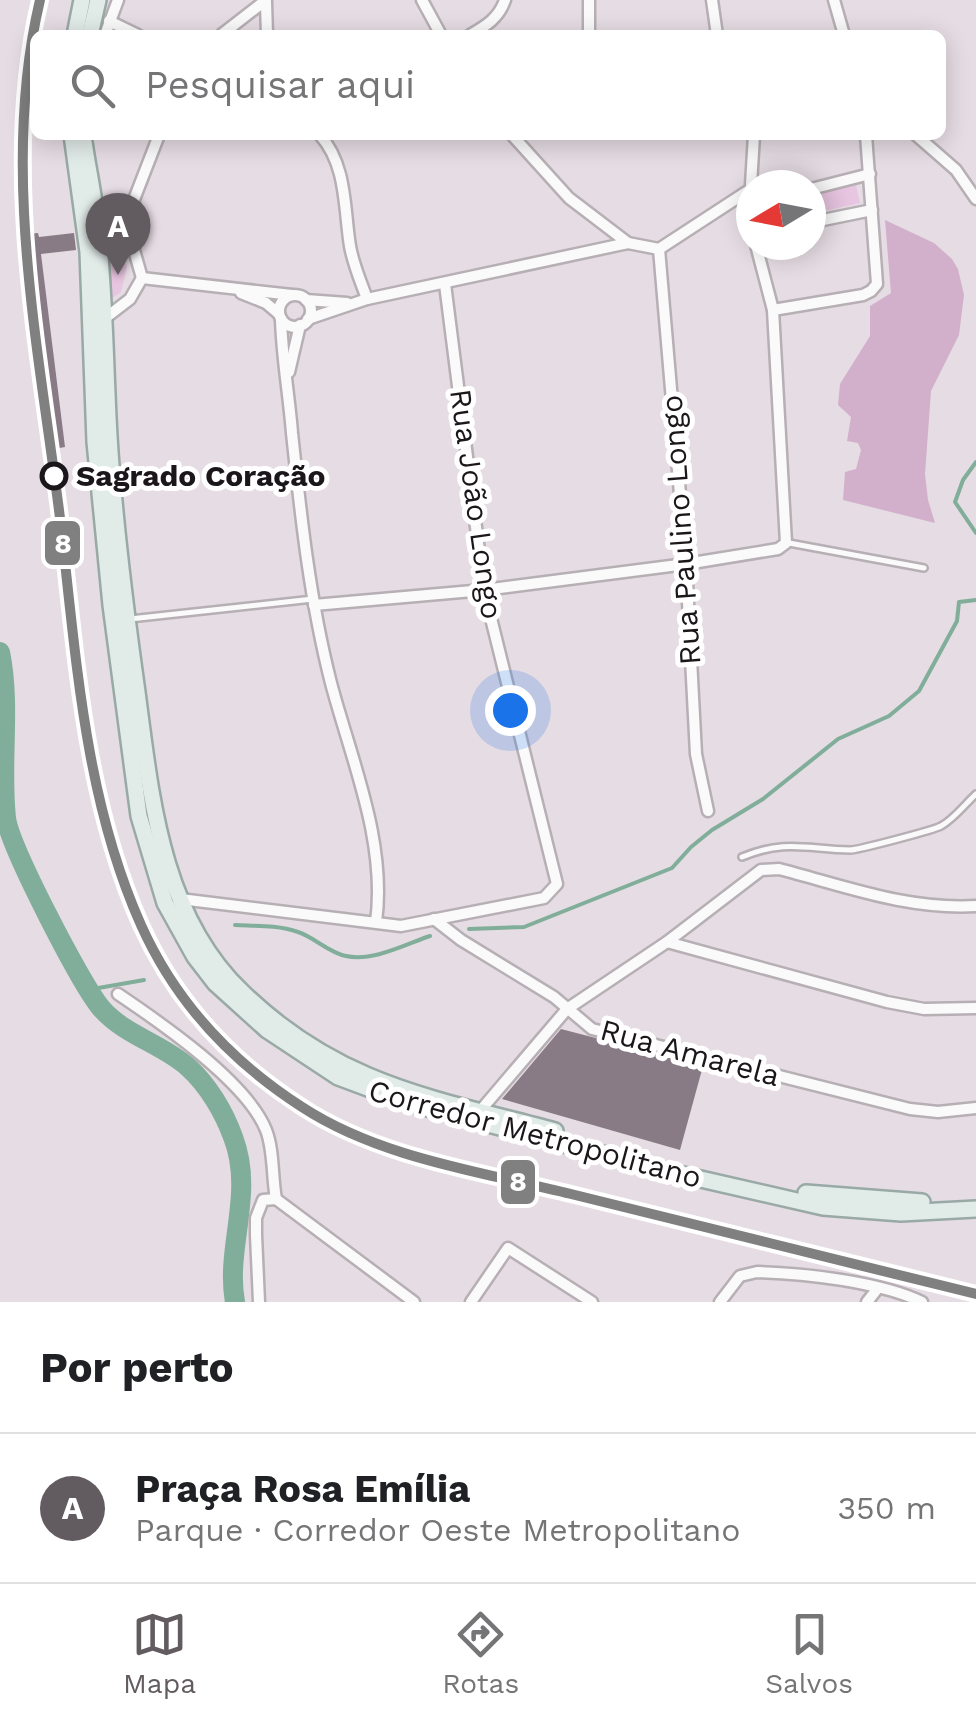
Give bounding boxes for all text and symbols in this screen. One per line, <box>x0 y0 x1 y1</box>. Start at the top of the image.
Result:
search box <box>30 30 946 140</box>
icon: search <box>65 58 120 113</box>
text: Pesquisar aqui <box>145 63 415 107</box>
north arrow <box>736 170 826 260</box>
pin: A <box>86 192 150 275</box>
street label: Rua João Longo <box>443 387 510 621</box>
street label: Rua Paulino Longo <box>654 394 707 666</box>
place label: Sagrado Coração <box>76 458 326 493</box>
marker: Sagrado Coração <box>41 463 67 489</box>
line badge: 8 <box>43 519 82 567</box>
text: 8 <box>54 527 72 560</box>
your location <box>485 685 536 736</box>
street label: Rua Amarela <box>597 1012 784 1093</box>
street label: Corredor Metropolitano <box>365 1072 705 1195</box>
line badge: 8 <box>499 1158 537 1206</box>
text: 8 <box>509 1165 527 1198</box>
text: Por perto <box>40 1343 234 1392</box>
text: Praça Rosa Emília <box>135 1467 470 1511</box>
text: A <box>62 1489 83 1527</box>
text: 350 m <box>837 1489 936 1527</box>
text: Parque · Corredor Oeste Metropolitano <box>135 1511 741 1549</box>
tab: Mapa <box>123 1607 196 1700</box>
tab: Rotas <box>442 1607 519 1700</box>
tab: Salvos <box>765 1607 853 1700</box>

